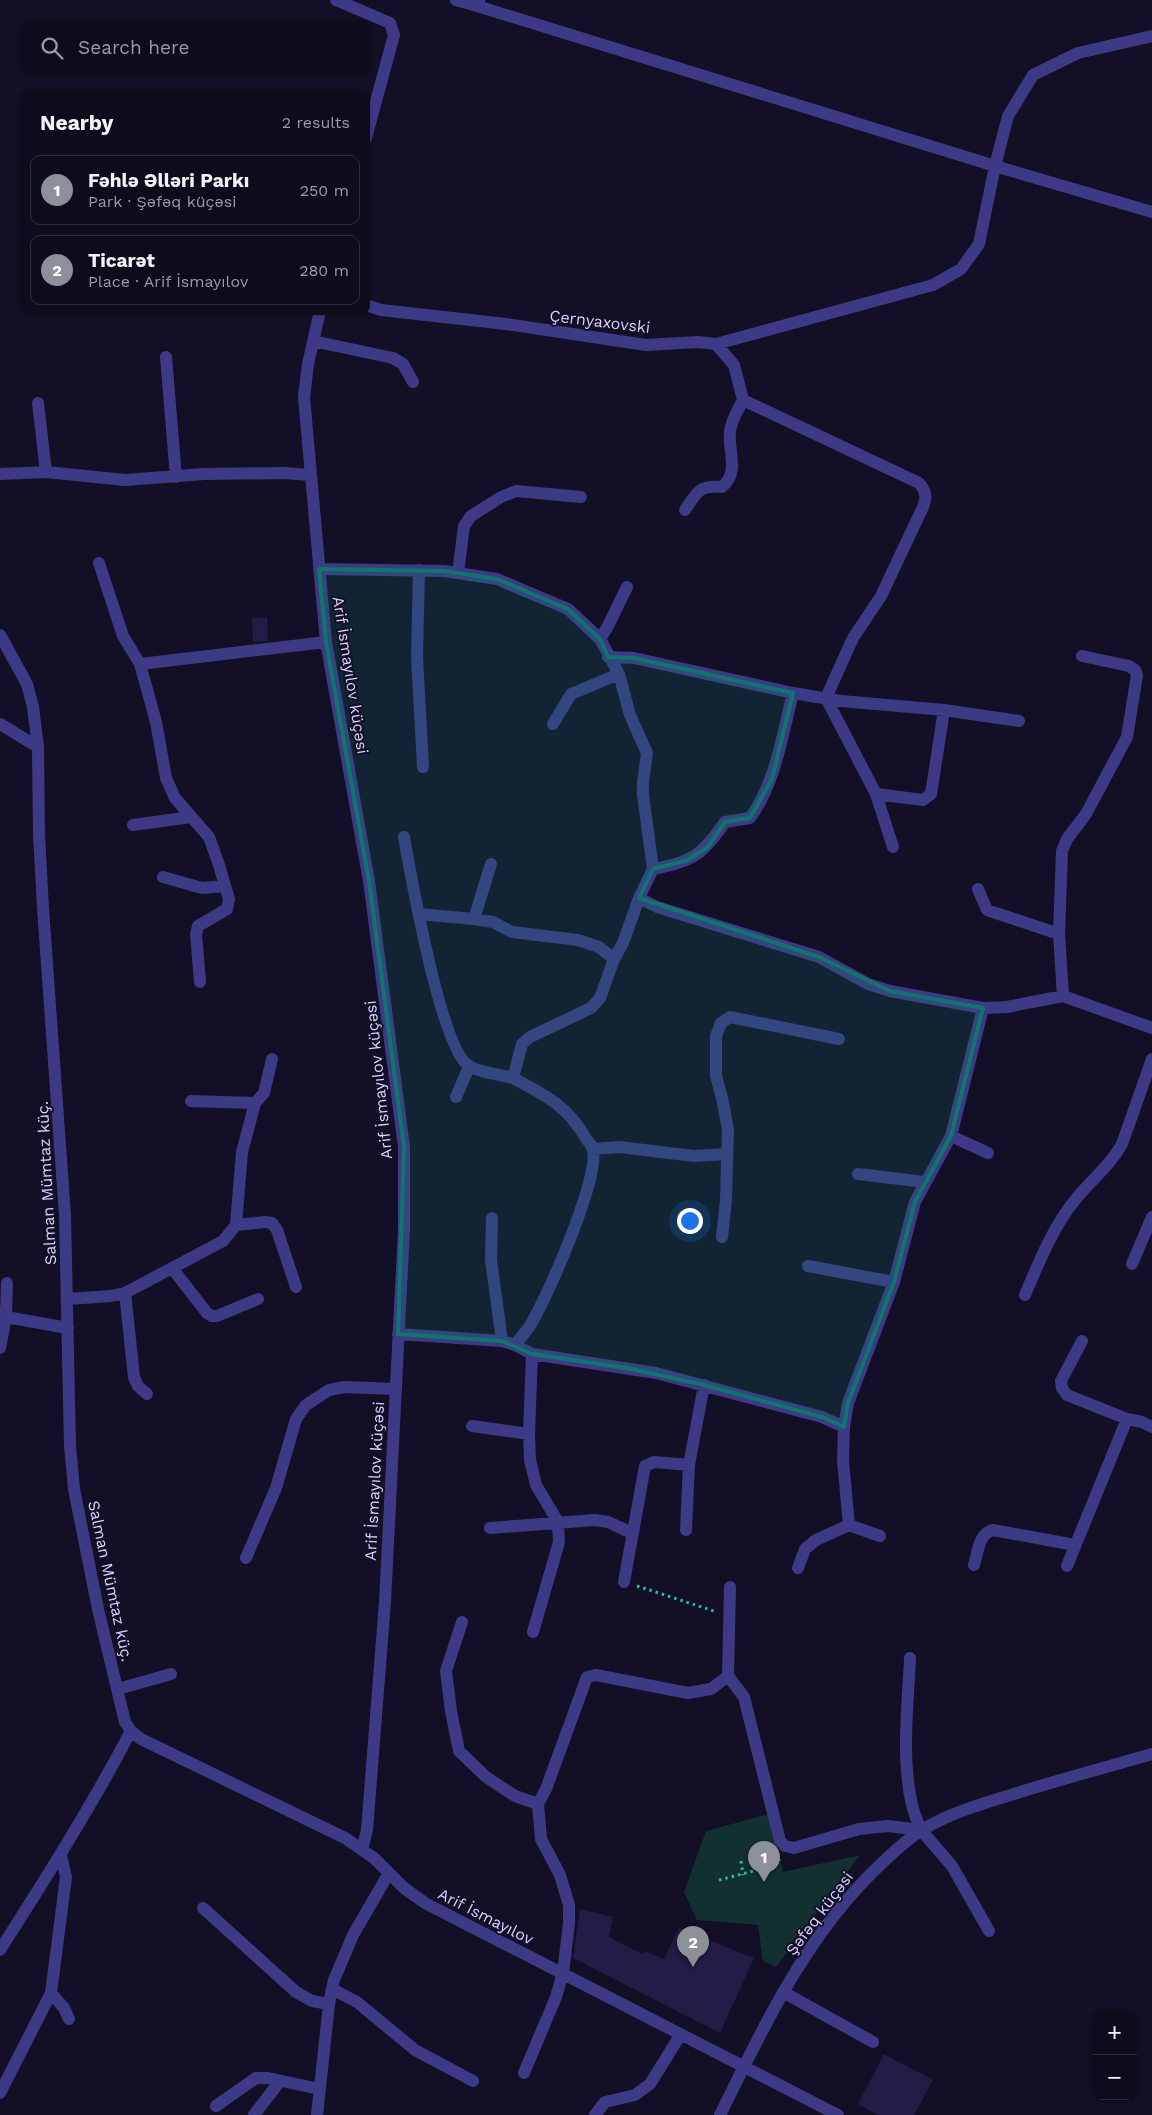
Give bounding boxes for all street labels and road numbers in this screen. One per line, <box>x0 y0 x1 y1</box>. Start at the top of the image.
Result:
street label: Çernyaxovski <box>549 306 651 337</box>
street label: Arif İsmayılov küçəsi <box>329 595 372 755</box>
street label: Arif İsmayılov küçəsi <box>361 1000 396 1160</box>
street label: Salman Mümtaz küç. <box>33 1100 60 1265</box>
street label: Arif İsmayılov küçəsi <box>361 1401 388 1561</box>
street label: Salman Mümtaz küç. <box>84 1499 137 1663</box>
street label: Şəfəq küçəsi <box>782 1868 857 1959</box>
street label: Arif İsmayılov <box>435 1884 537 1949</box>

